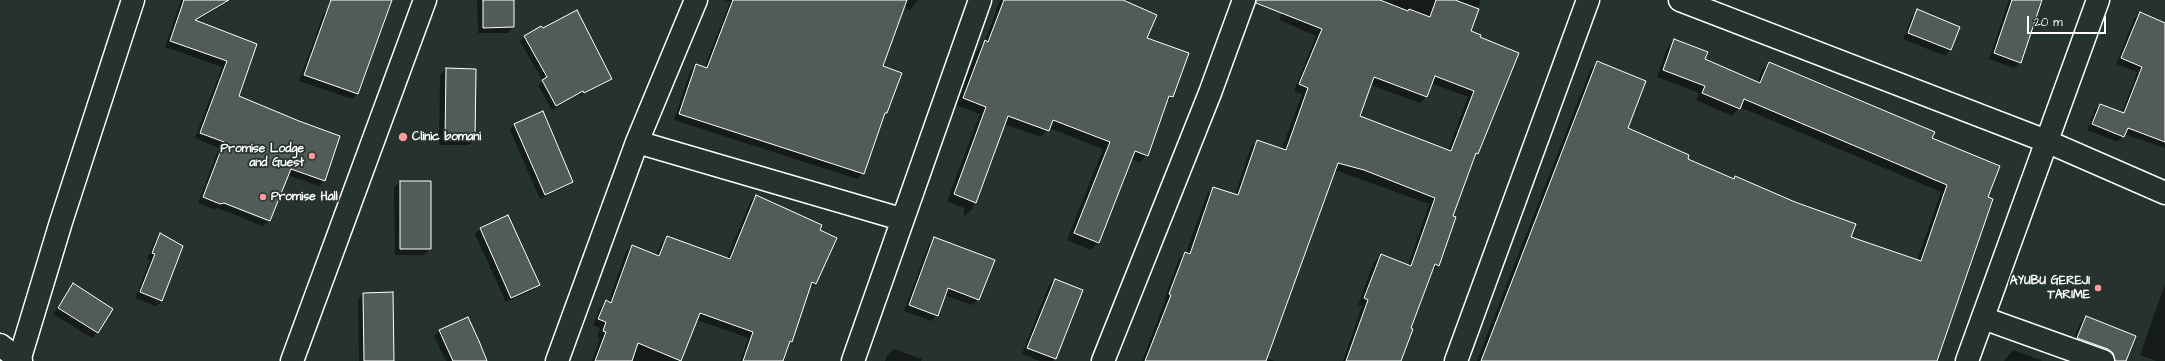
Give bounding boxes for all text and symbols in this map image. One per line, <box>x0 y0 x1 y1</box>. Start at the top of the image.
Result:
scale bar <box>2029 8 2108 34</box>
text: 20 m <box>2034 14 2063 31</box>
place label: Clinic bomani <box>412 130 481 144</box>
marker: Clinic bomani <box>397 131 409 143</box>
place label: Promise Lodge and Guest <box>221 142 304 170</box>
marker: Promise Lodge and Guest <box>307 151 317 161</box>
place label: Promise Hall <box>271 190 338 204</box>
marker: Promise Hall <box>258 192 268 202</box>
place label: AYUBU GEREJI TARIME <box>2010 274 2090 302</box>
marker: AYUBU GEREJI TARIME <box>2093 283 2103 293</box>

